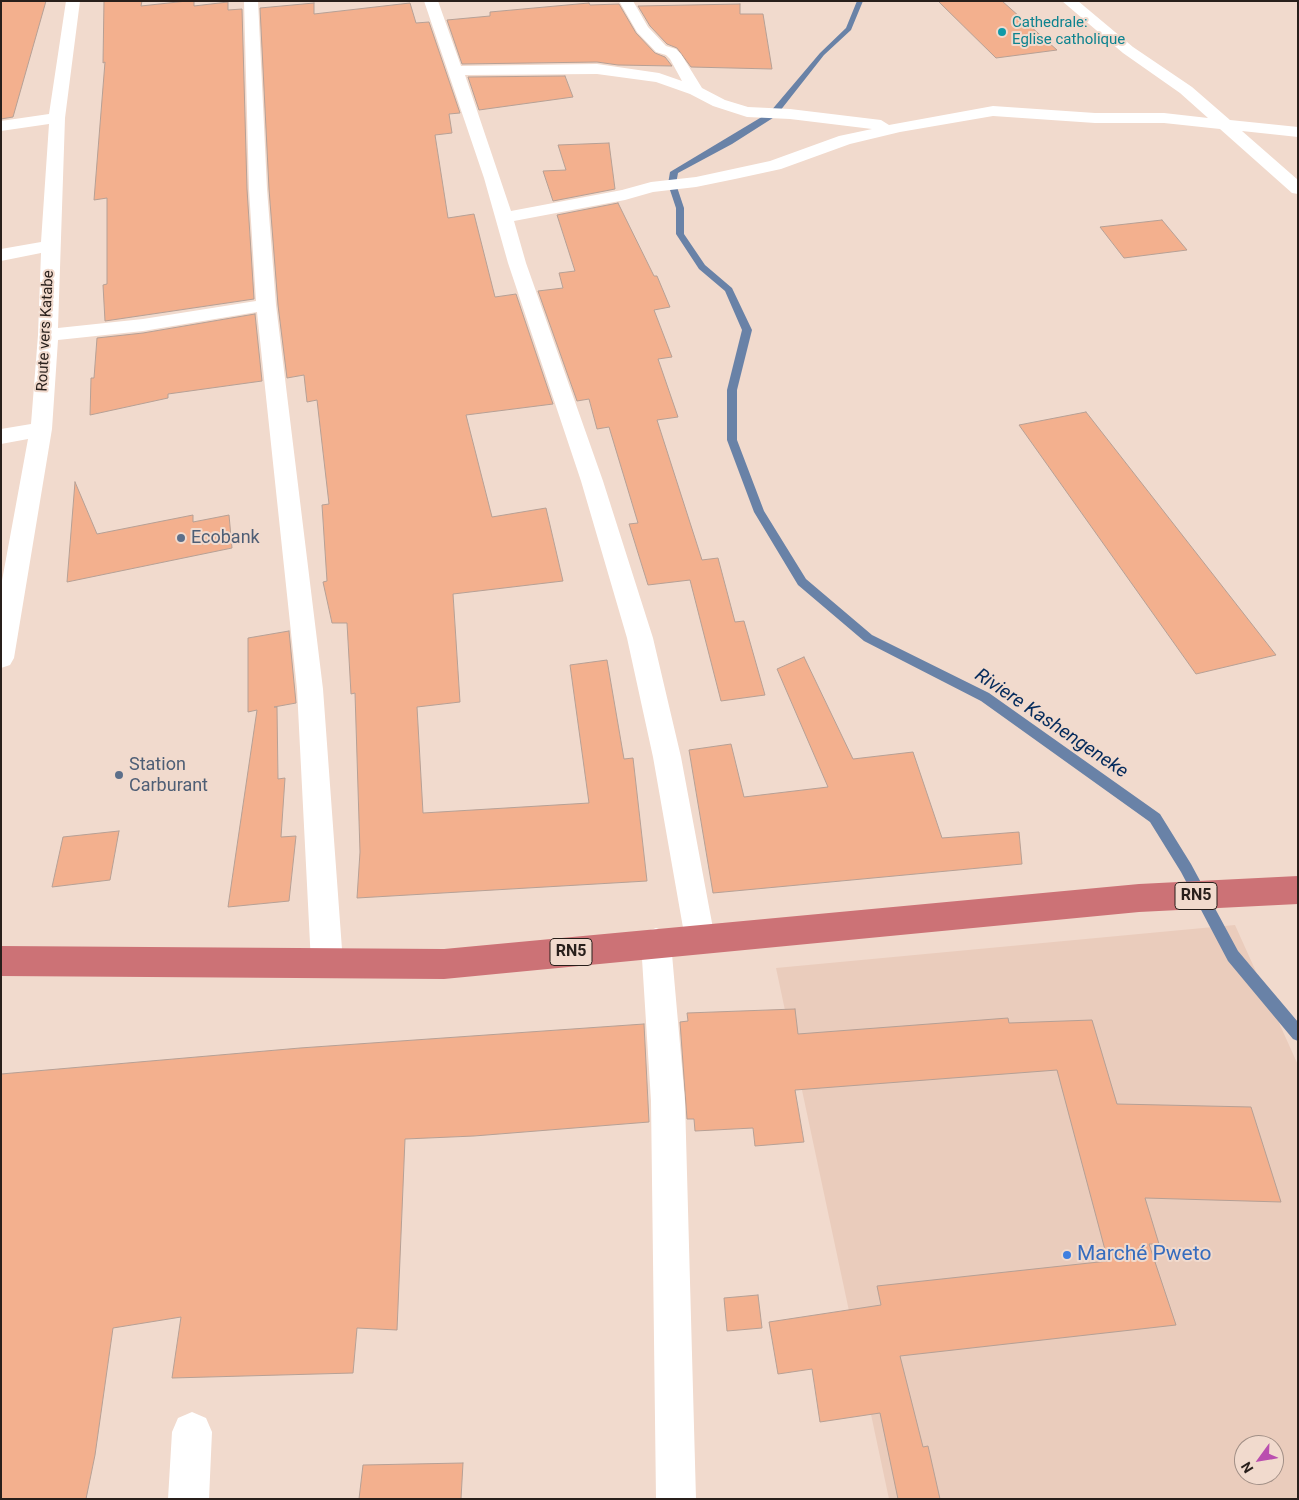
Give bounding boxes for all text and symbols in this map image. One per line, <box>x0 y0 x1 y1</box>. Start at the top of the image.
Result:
place label: Cathedrale: Eglise catholique <box>1012 14 1125 49</box>
marker: Cathedrale: Eglise catholique <box>996 26 1008 38</box>
street label: Route vers Katabe <box>34 270 58 392</box>
place label: Ecobank <box>191 527 260 549</box>
marker: Ecobank <box>175 532 187 544</box>
water label: Riviere Kashengeneke <box>970 664 1132 784</box>
place label: Station Carburant <box>129 754 208 796</box>
marker: Station Carburant <box>113 769 125 781</box>
road number: RN5 <box>1175 882 1217 909</box>
road number: RN5 <box>550 939 592 966</box>
place label: Marché Pweto <box>1077 1242 1211 1268</box>
marker: Marché Pweto <box>1061 1249 1073 1261</box>
north arrow <box>1234 1435 1284 1485</box>
text: N <box>1238 1459 1257 1476</box>

